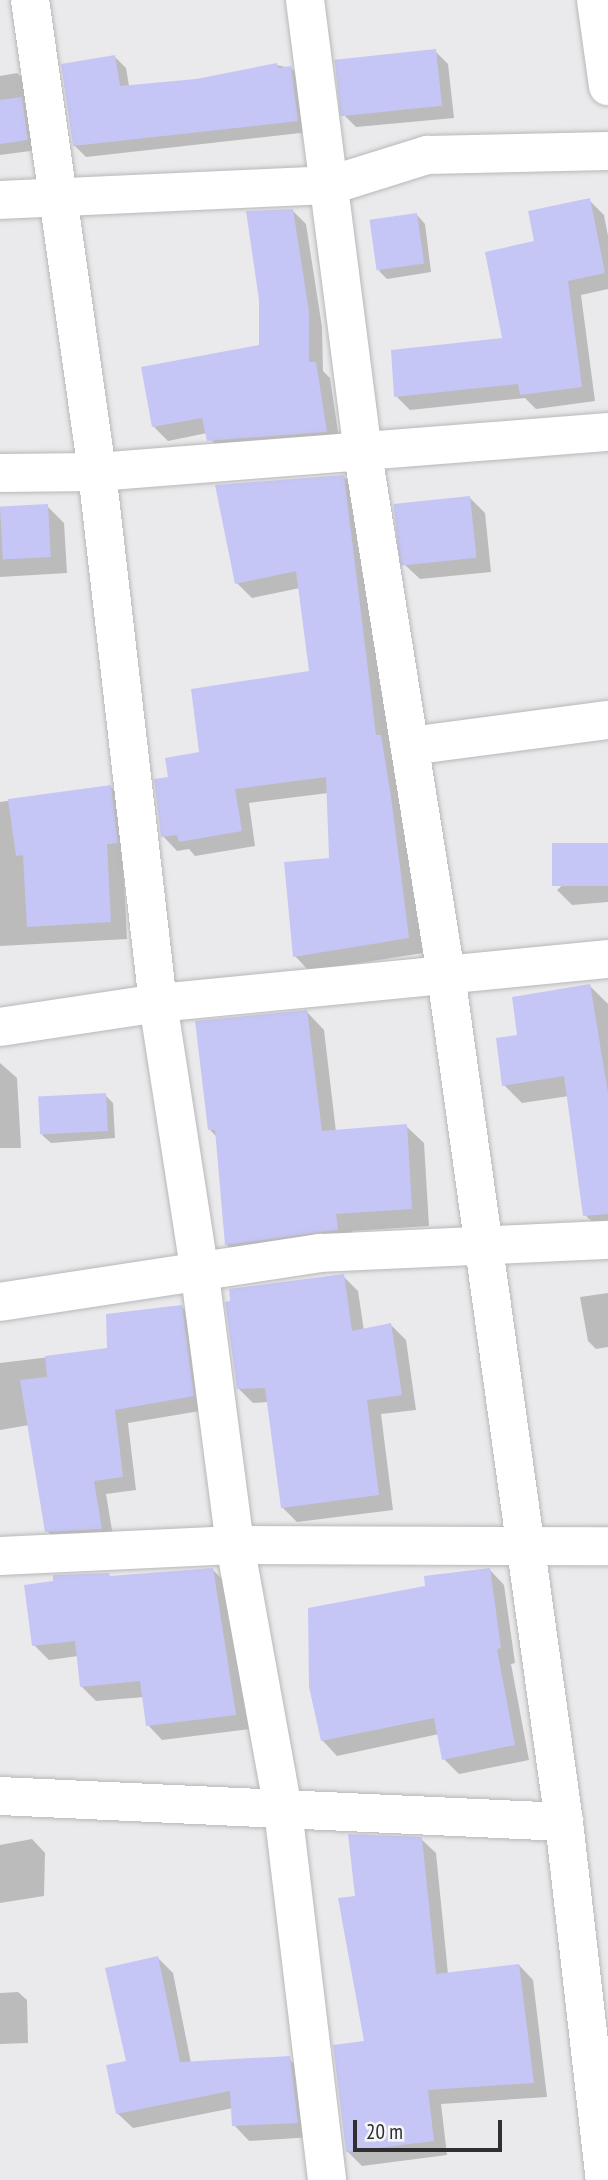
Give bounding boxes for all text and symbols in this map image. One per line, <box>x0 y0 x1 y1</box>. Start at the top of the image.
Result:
scale bar <box>356 2106 505 2150</box>
text: 20 m <box>366 2118 403 2145</box>

